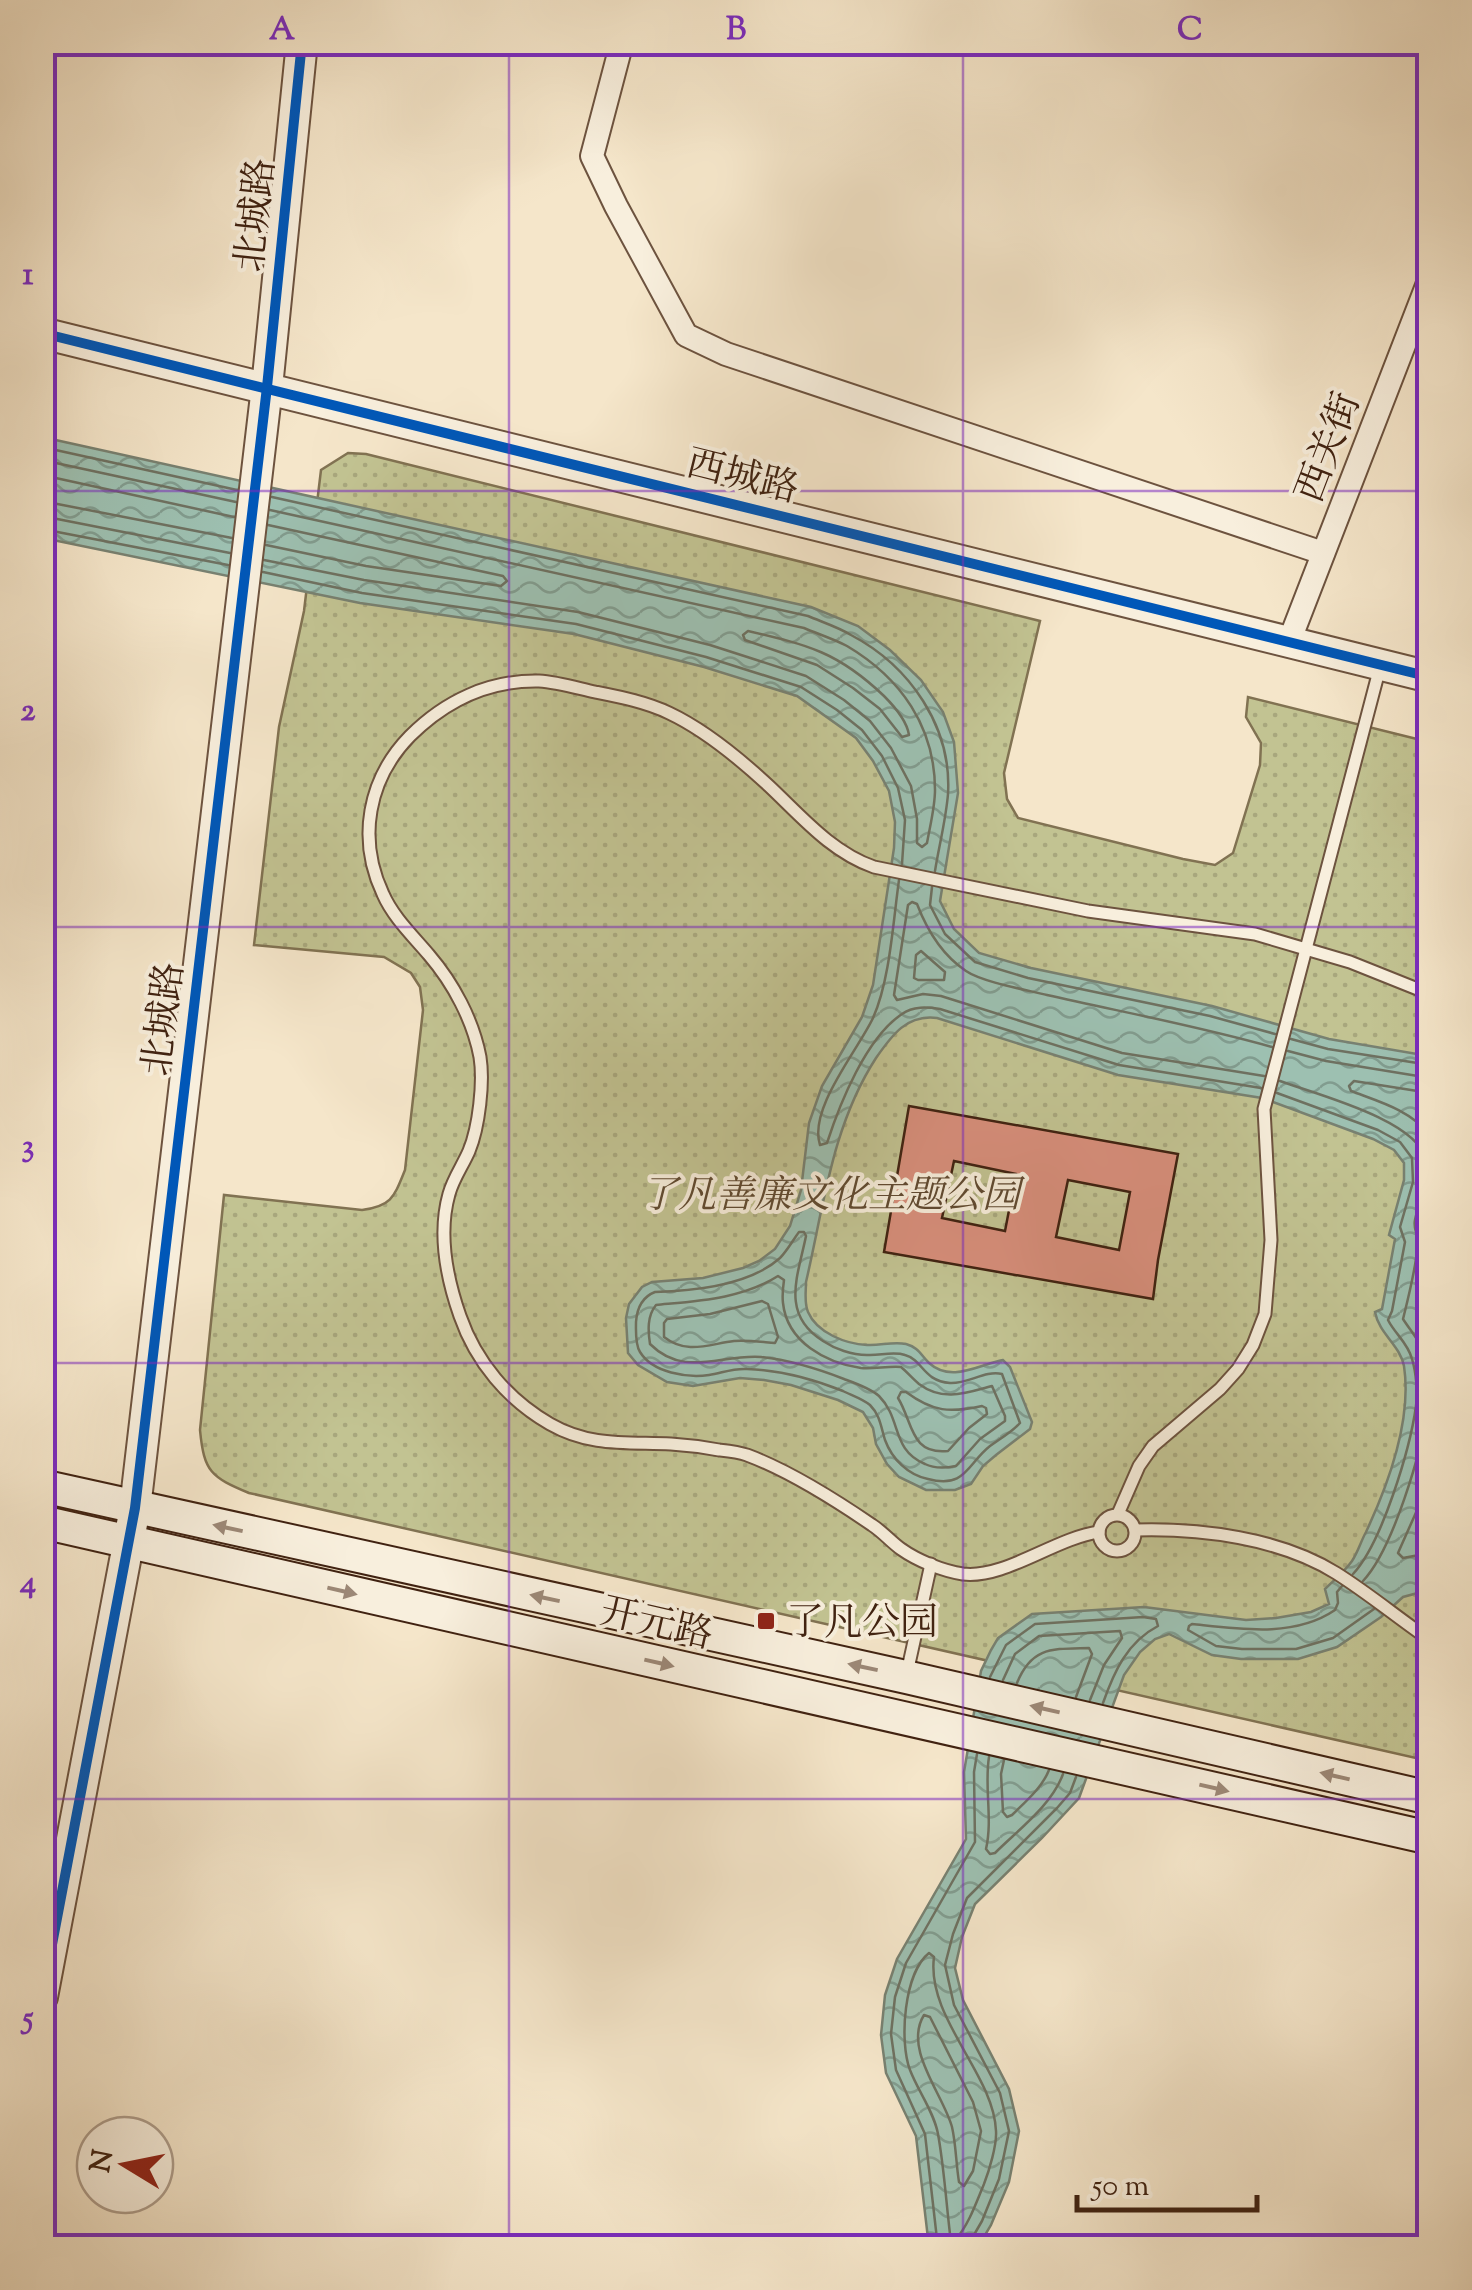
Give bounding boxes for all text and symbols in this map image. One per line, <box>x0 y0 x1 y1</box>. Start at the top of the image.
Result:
text: A <box>269 8 295 54</box>
text: B <box>726 8 746 54</box>
text: C <box>1177 8 1203 54</box>
street label: 北城路 <box>225 156 291 275</box>
text: 1 <box>23 253 34 299</box>
street label: 西关街 <box>1285 386 1376 511</box>
street label: 西城路 <box>680 439 804 519</box>
text: 2 <box>21 689 36 735</box>
street label: 北城路 <box>132 960 200 1079</box>
text: 3 <box>22 1125 34 1171</box>
park label: 了凡善廉文化主题公园 <box>640 1171 1026 1225</box>
one-way arrow <box>212 1520 243 1536</box>
text: 4 <box>19 1561 36 1607</box>
one-way arrow <box>327 1584 358 1599</box>
street label: 开元路 <box>594 1587 718 1665</box>
one-way arrow <box>529 1590 560 1605</box>
place label: 了凡公园 <box>786 1598 938 1652</box>
marker: 了凡公园 <box>755 1610 777 1632</box>
one-way arrow <box>644 1656 675 1671</box>
one-way arrow <box>847 1659 878 1675</box>
one-way arrow <box>1029 1701 1060 1716</box>
one-way arrow <box>1319 1768 1350 1783</box>
one-way arrow <box>1199 1781 1230 1796</box>
text: 5 <box>20 1997 34 2043</box>
north arrow <box>75 2115 175 2215</box>
text: N <box>82 2147 125 2176</box>
scale bar <box>1077 2150 1257 2212</box>
text: 50 m <box>1090 2166 1150 2209</box>

